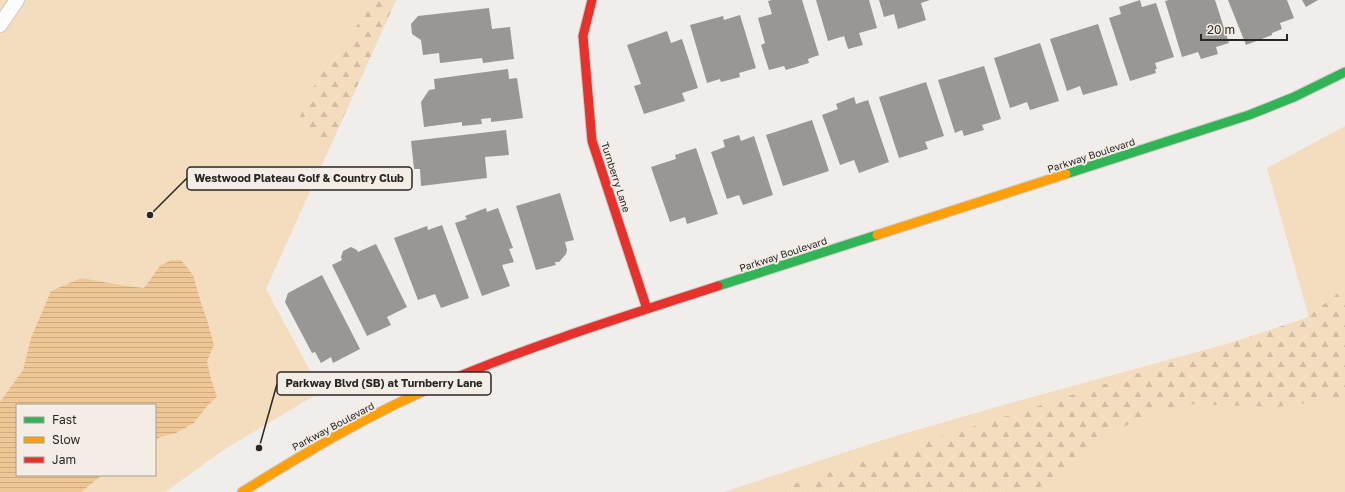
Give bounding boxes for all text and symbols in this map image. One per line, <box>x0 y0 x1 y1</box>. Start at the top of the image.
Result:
scale bar <box>1201 16 1287 42</box>
text: 20 m <box>1207 22 1235 37</box>
street label: Parkway Boulevard <box>1046 135 1136 175</box>
street label: Turnberry Lane <box>599 140 633 214</box>
callout: Westwood Plateau Golf & Country Club <box>187 167 412 190</box>
text: Westwood Plateau Golf & Country Club <box>194 171 404 184</box>
street label: Parkway Boulevard <box>738 234 828 274</box>
callout: Parkway Blvd (SB) at Turnberry Lane <box>277 372 491 395</box>
text: Parkway Blvd (SB) at Turnberry Lane <box>285 376 483 389</box>
street label: Parkway Boulevard <box>290 399 376 453</box>
legend <box>16 404 156 476</box>
text: Fast <box>52 412 77 427</box>
text: Slow <box>52 432 80 447</box>
text: Jam <box>52 452 76 467</box>

